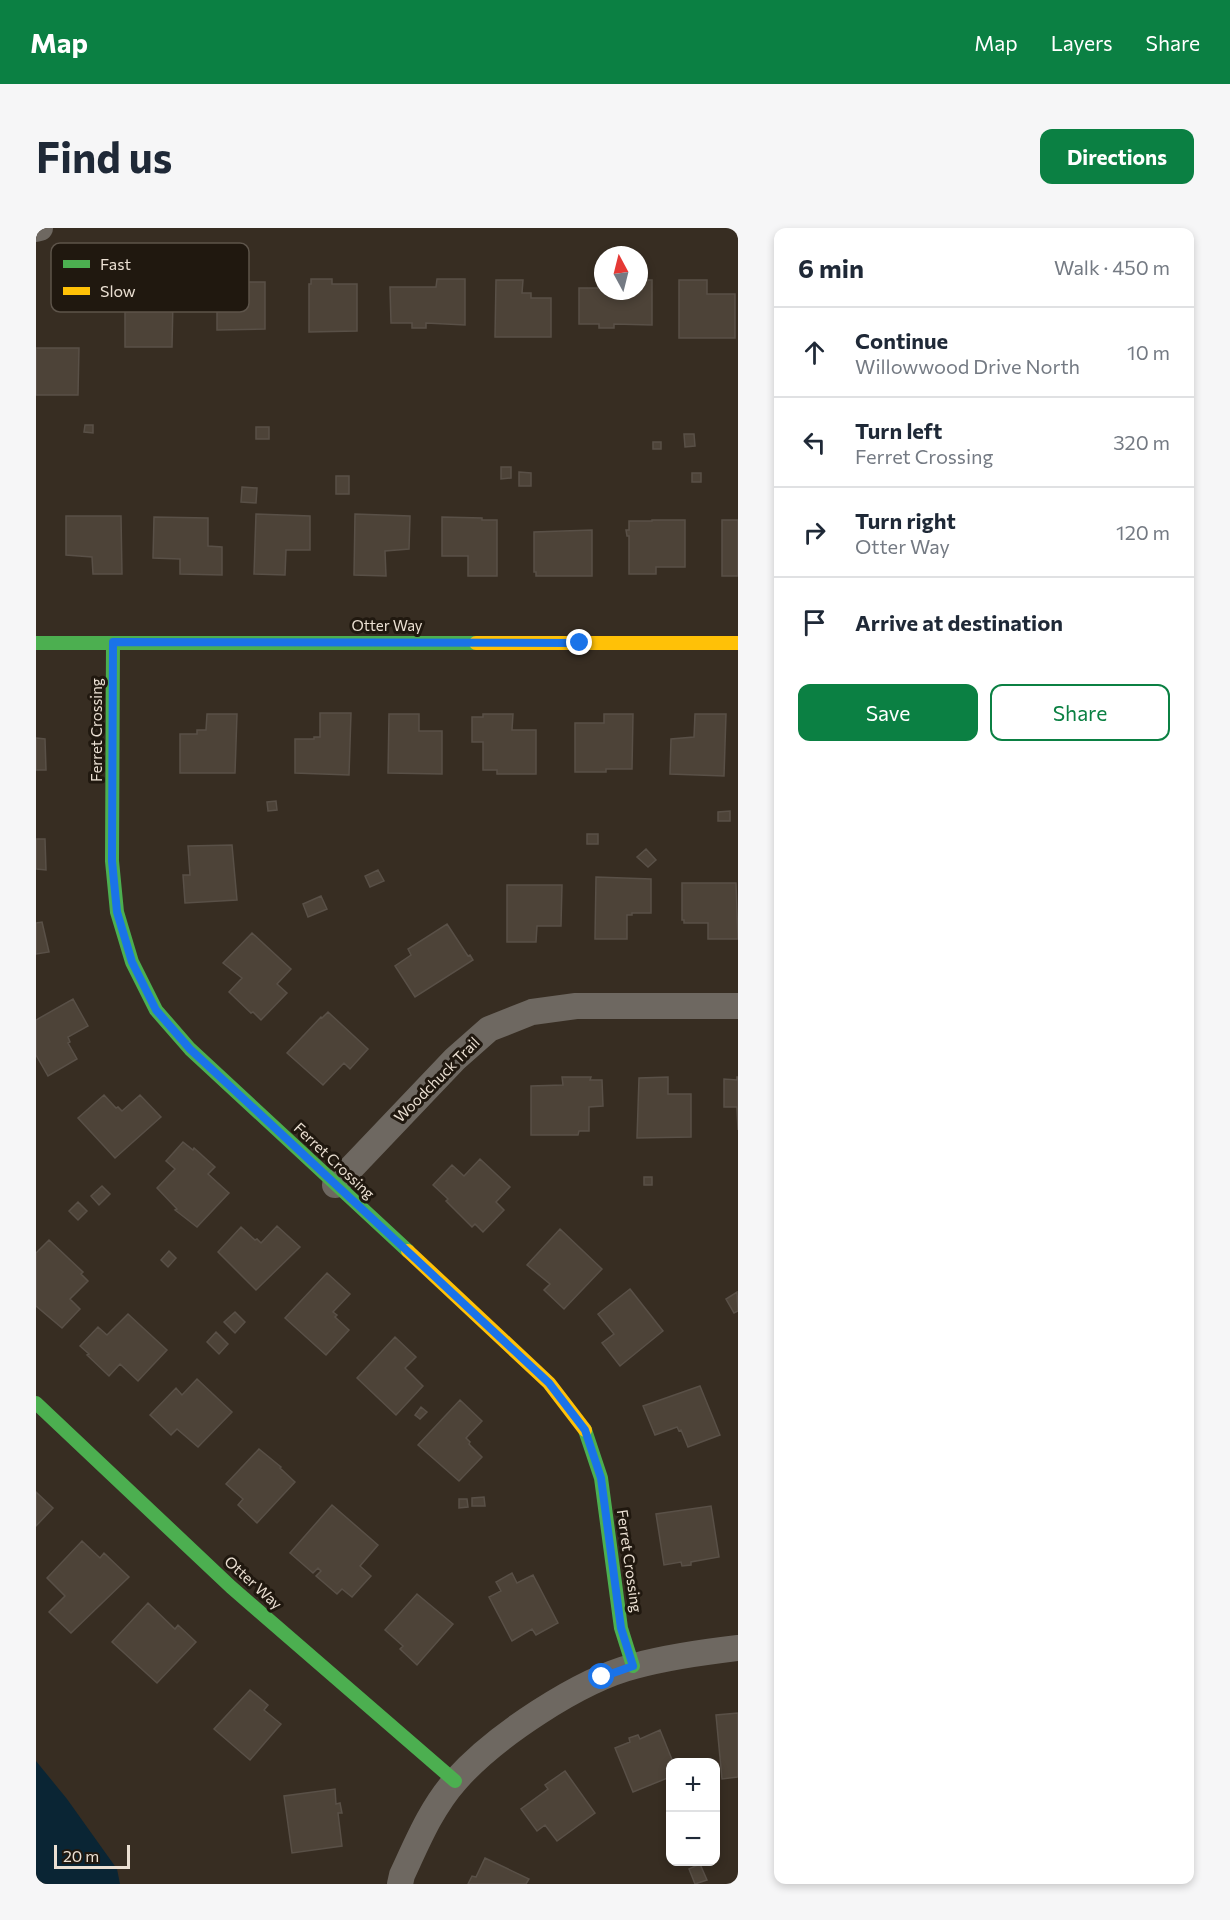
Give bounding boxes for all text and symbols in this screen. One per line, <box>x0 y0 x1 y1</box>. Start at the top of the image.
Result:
text: Map <box>30 25 88 59</box>
text: Map <box>974 30 1018 55</box>
text: Layers <box>1051 30 1113 55</box>
text: Share <box>1146 30 1200 55</box>
button: Directions <box>1040 129 1194 184</box>
text: Find us <box>36 130 172 182</box>
legend <box>51 243 249 312</box>
north arrow <box>594 246 648 300</box>
text: 6 min <box>798 252 864 283</box>
text: Fast <box>100 254 131 273</box>
text: Walk · 450 m <box>1054 255 1170 279</box>
text: Slow <box>100 281 136 300</box>
text: Continue <box>855 327 948 354</box>
icon: ahead <box>798 336 831 369</box>
text: 10 m <box>1127 340 1170 364</box>
text: Willowwood Drive North <box>855 354 1080 378</box>
text: Turn left <box>855 417 942 444</box>
icon: left <box>798 426 831 459</box>
text: 320 m <box>1113 430 1170 454</box>
text: Ferret Crossing <box>855 444 993 468</box>
text: Turn right <box>855 507 956 534</box>
icon: right <box>798 516 831 549</box>
text: 120 m <box>1116 520 1170 544</box>
text: Otter Way <box>855 534 950 558</box>
icon: arrive <box>798 606 831 639</box>
text: Arrive at destination <box>855 609 1063 636</box>
street label: Otter Way <box>351 616 423 634</box>
route end <box>566 629 592 655</box>
street label: Ferret Crossing <box>87 678 105 782</box>
button: Save <box>798 684 978 741</box>
button: Share <box>990 684 1170 741</box>
street label: Woodchuck Trail <box>390 1033 483 1126</box>
street label: Ferret Crossing <box>291 1118 379 1202</box>
street label: Ferret Crossing <box>614 1508 646 1613</box>
street label: Otter Way <box>221 1552 286 1613</box>
route start <box>588 1663 614 1689</box>
map controls <box>666 1758 720 1866</box>
button: + <box>666 1758 720 1812</box>
button: − <box>666 1812 720 1866</box>
scale bar <box>54 1842 130 1870</box>
text: 20 m <box>63 1846 99 1865</box>

